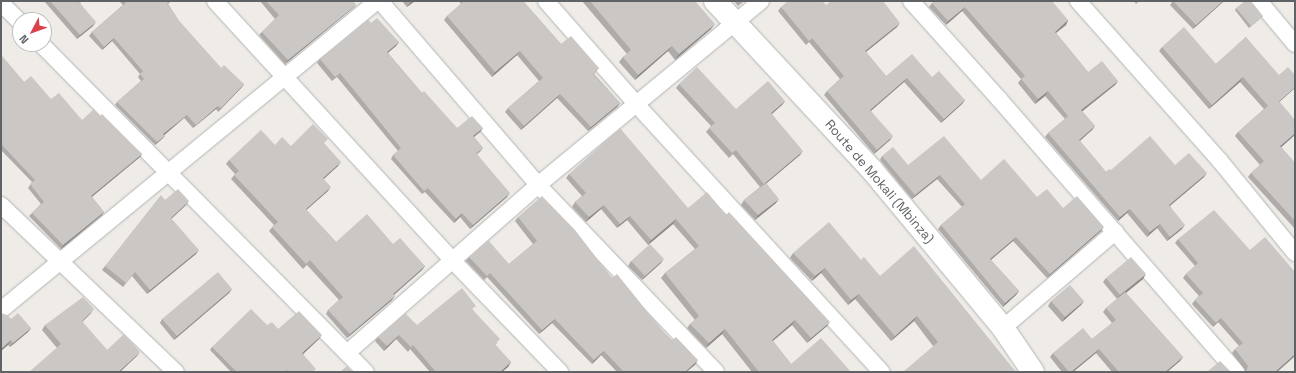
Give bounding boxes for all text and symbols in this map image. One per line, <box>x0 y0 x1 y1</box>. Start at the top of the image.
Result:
north arrow <box>12 12 52 52</box>
text: N <box>16 32 31 47</box>
street label: Route de Mokali (Mbinza) <box>821 117 937 247</box>

